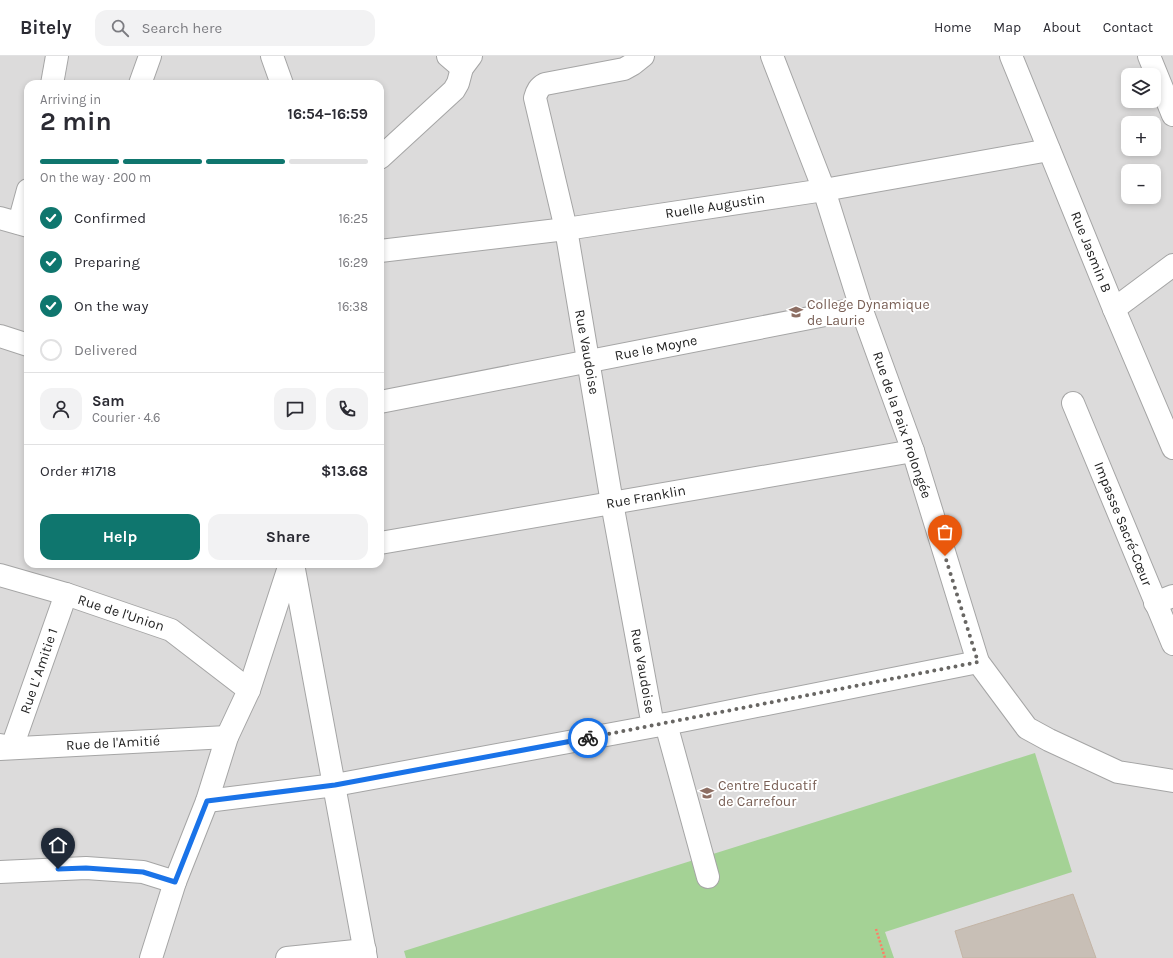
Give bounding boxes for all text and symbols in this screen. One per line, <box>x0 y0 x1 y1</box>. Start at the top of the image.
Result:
search box <box>95 10 375 46</box>
text: Bitely <box>20 17 71 39</box>
icon: search <box>109 17 131 39</box>
text: Search here <box>141 19 222 37</box>
text: Home <box>934 19 971 36</box>
text: Map <box>993 19 1021 36</box>
text: About <box>1043 19 1081 36</box>
text: Contact <box>1103 19 1153 36</box>
map controls <box>1121 68 1161 204</box>
button: layers <box>1121 68 1161 108</box>
text: Arriving in <box>40 92 101 107</box>
text: 16:54–16:59 <box>288 105 368 123</box>
text: 2 min <box>40 106 112 137</box>
button: + <box>1121 116 1161 156</box>
button: − <box>1121 164 1161 204</box>
text: On the way · 200 m <box>40 170 151 185</box>
street label: Ruelle Augustin <box>664 190 766 222</box>
icon: check <box>40 207 62 229</box>
text: Confirmed <box>74 209 146 227</box>
street label: Rue Jasmin B <box>1067 209 1115 295</box>
text: 16:25 <box>338 211 368 226</box>
icon: check <box>40 251 62 273</box>
text: Preparing <box>74 253 140 271</box>
text: 16:29 <box>338 255 368 270</box>
icon: check <box>40 295 62 317</box>
place label: College Dynamique de Laurie <box>807 296 930 329</box>
text: On the way <box>74 297 148 315</box>
text: 16:38 <box>338 299 368 314</box>
school or university icon: College Dynamique de Laurie <box>788 304 804 320</box>
street label: Rue Vaudoise <box>571 308 603 396</box>
street label: Rue le Moyne <box>613 332 699 364</box>
text: Delivered <box>74 341 138 359</box>
street label: Rue de la Paix Prolongée <box>869 349 935 501</box>
button: person <box>40 388 82 430</box>
button: chat <box>274 388 316 430</box>
button: phone <box>326 388 368 430</box>
text: Sam <box>92 392 125 410</box>
text: Courier · 4.6 <box>92 410 160 425</box>
street label: Impasse Sacré-Cœur <box>1090 459 1156 590</box>
text: Order #1718 <box>40 462 116 480</box>
text: $13.68 <box>321 462 368 480</box>
street label: Rue Franklin <box>605 482 687 512</box>
button: Help <box>40 514 200 560</box>
button: Share <box>208 514 368 560</box>
pin <box>928 515 962 556</box>
icon: bag <box>934 521 956 543</box>
street label: Rue de l'Union <box>76 591 166 635</box>
street label: Rue L' Amitie 1 <box>16 626 62 716</box>
street label: Rue Vaudoise <box>627 627 659 715</box>
courier <box>568 718 608 758</box>
icon: bike <box>577 727 599 749</box>
street label: Rue de l'Amitié <box>66 732 160 754</box>
place label: Centre Educatif de Carrefour <box>718 777 817 810</box>
school or university icon: Centre Educatif de Carrefour <box>699 785 715 801</box>
pin <box>41 828 75 869</box>
icon: home <box>47 834 69 856</box>

